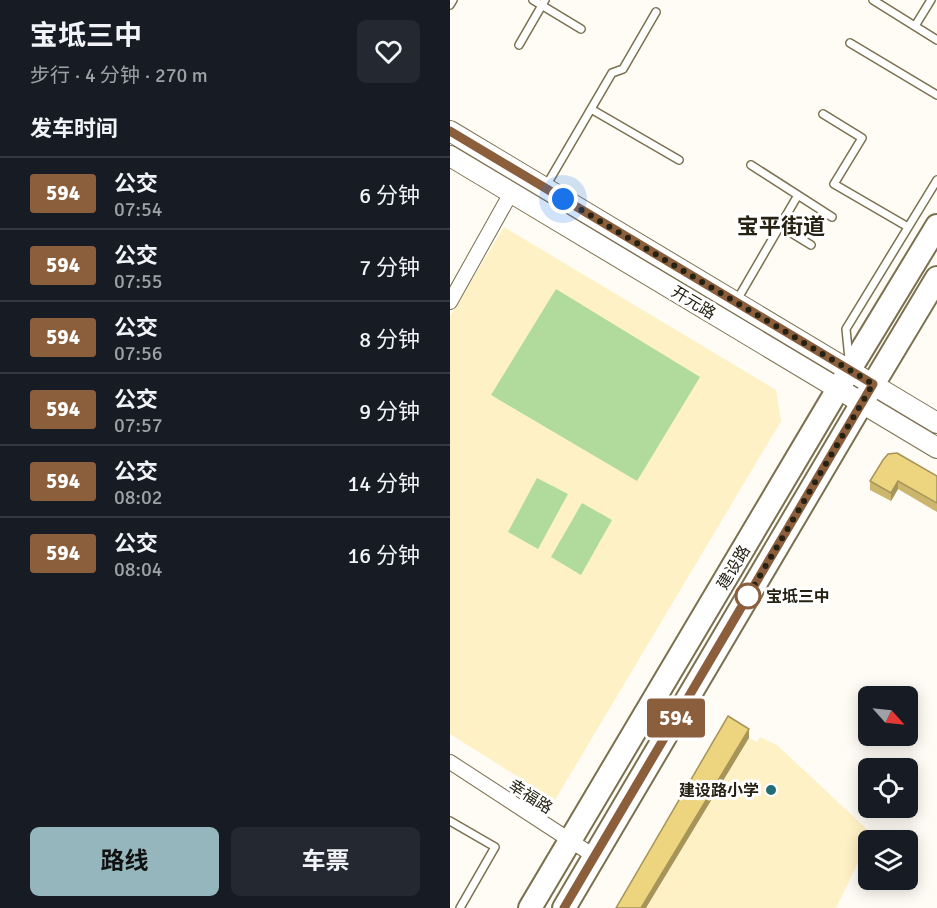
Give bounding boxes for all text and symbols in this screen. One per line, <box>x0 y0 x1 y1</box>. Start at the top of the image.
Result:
text: 宝坻三中 <box>30 19 142 53</box>
button: heart <box>357 20 420 83</box>
text: 步行 · 4 分钟 · 270 m <box>30 63 208 88</box>
text: 发车时间 <box>30 115 118 142</box>
text: 公交 <box>114 170 158 197</box>
text: 594 <box>46 180 80 206</box>
text: 6 分钟 <box>359 182 420 209</box>
your location <box>548 184 578 214</box>
text: 07:54 <box>114 197 163 222</box>
district label: 宝平街道 <box>737 213 825 240</box>
text: 公交 <box>114 242 158 269</box>
text: 594 <box>46 252 80 278</box>
text: 7 分钟 <box>359 254 420 281</box>
text: 07:55 <box>114 269 163 294</box>
street label: 开元路 <box>668 282 719 324</box>
text: 公交 <box>114 314 158 341</box>
text: 594 <box>46 324 80 350</box>
text: 8 分钟 <box>359 326 420 353</box>
text: 07:56 <box>114 341 163 366</box>
text: 公交 <box>114 386 158 413</box>
text: 594 <box>46 396 80 422</box>
text: 9 分钟 <box>359 398 420 425</box>
text: 07:57 <box>114 413 163 438</box>
text: 公交 <box>114 458 158 485</box>
text: 594 <box>46 468 80 494</box>
text: 14 分钟 <box>347 470 420 497</box>
text: 08:02 <box>114 485 163 510</box>
text: 公交 <box>114 530 158 557</box>
text: 594 <box>46 540 80 566</box>
text: 16 分钟 <box>347 542 420 569</box>
street label: 建设路 <box>713 542 755 593</box>
text: 08:04 <box>114 557 163 582</box>
marker: 宝坻三中 <box>735 583 761 609</box>
place label: 宝坻三中 <box>766 587 830 607</box>
north arrow <box>858 686 918 746</box>
map controls <box>858 686 918 890</box>
line badge: 594 <box>642 698 710 738</box>
text: 594 <box>659 705 693 731</box>
button: locate <box>858 758 918 818</box>
street label: 幸福路 <box>505 775 556 818</box>
place label: 建设路小学 <box>679 781 759 801</box>
marker: 建设路小学 <box>764 783 778 797</box>
button: 路线 <box>30 827 219 896</box>
button: 车票 <box>231 827 420 896</box>
button: layers <box>858 830 918 890</box>

